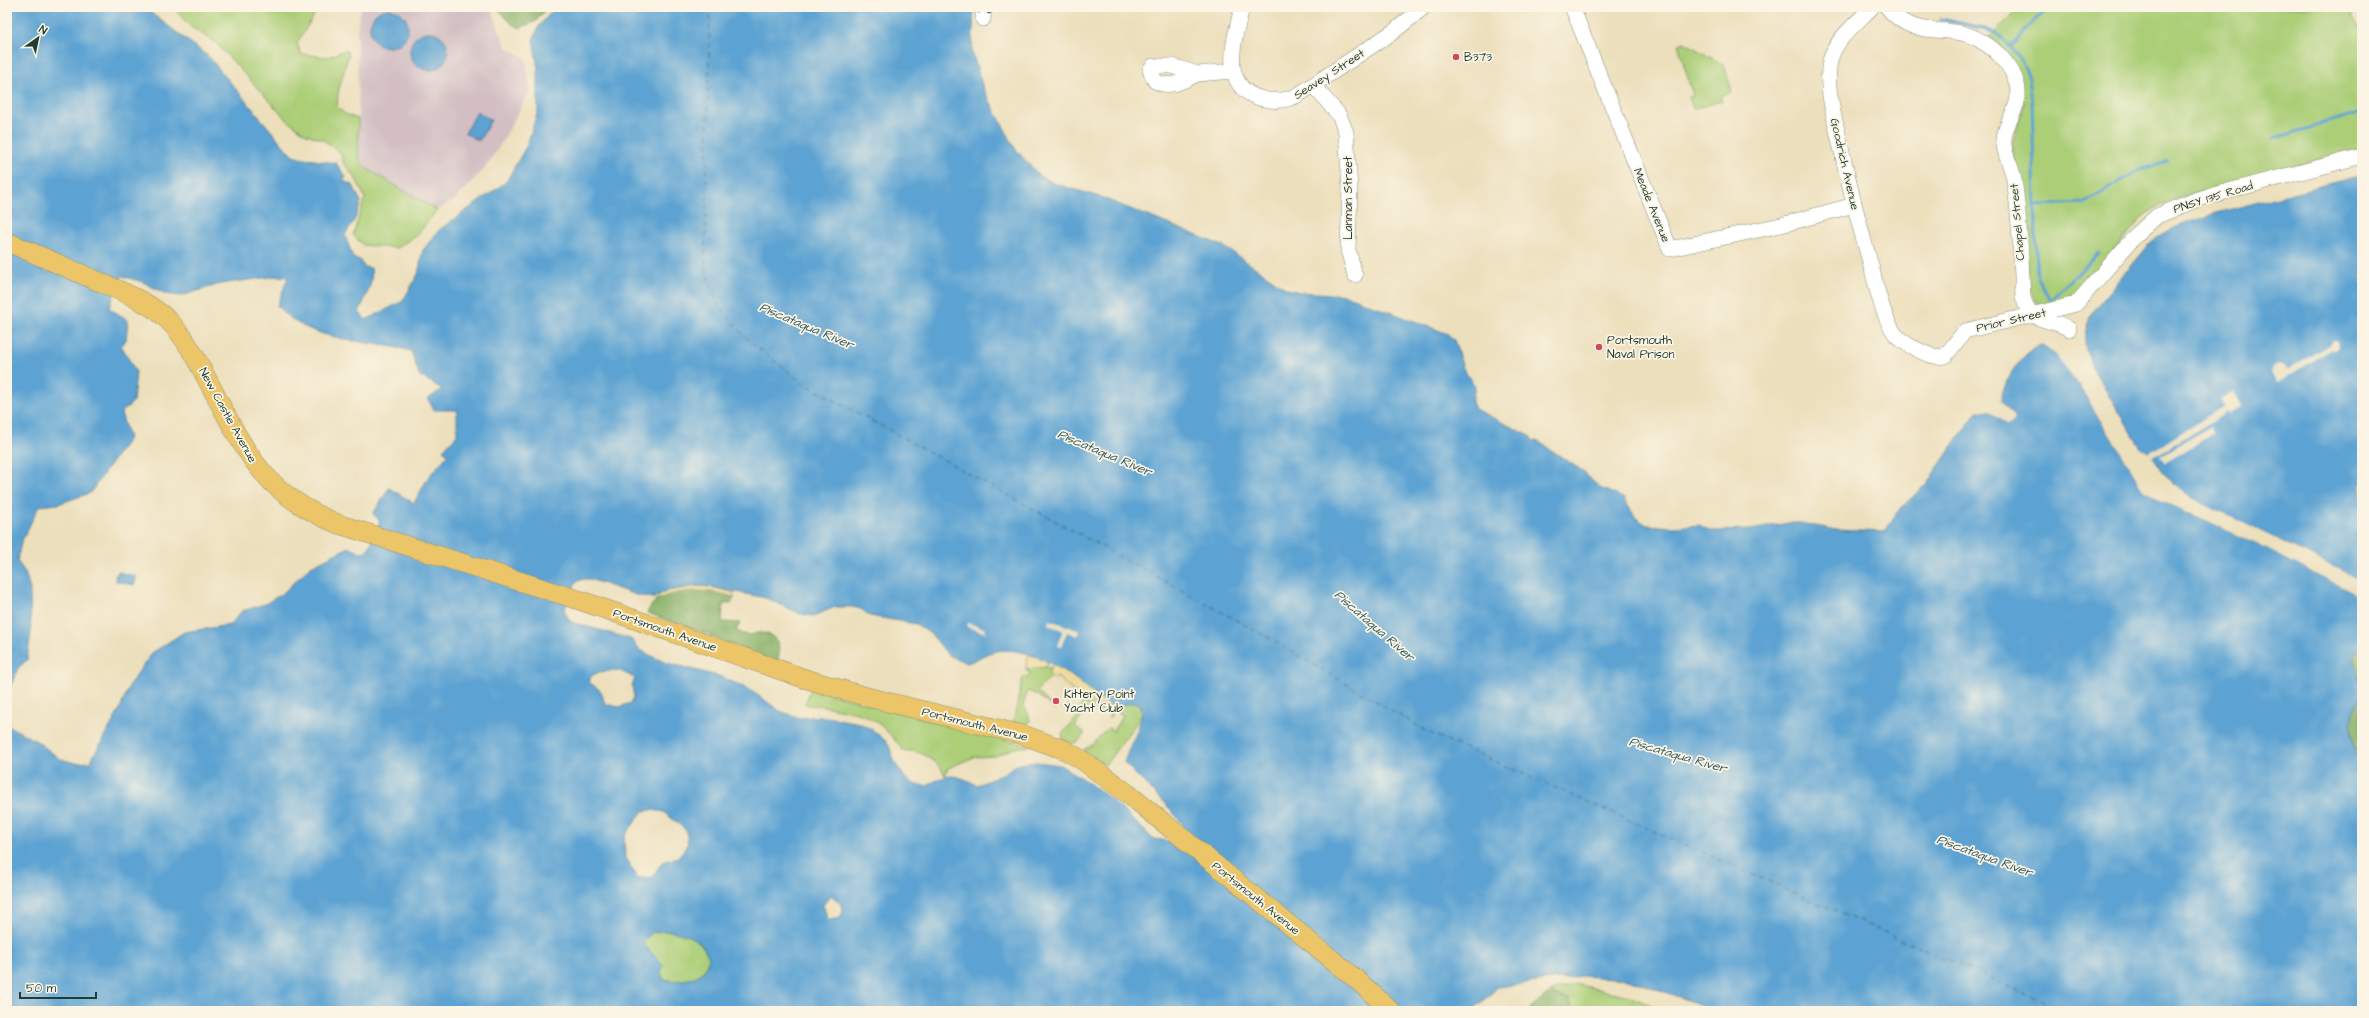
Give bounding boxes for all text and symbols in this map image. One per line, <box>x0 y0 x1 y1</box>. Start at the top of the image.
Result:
north arrow <box>18 18 58 58</box>
text: N <box>36 22 50 38</box>
street label: Seavey Street <box>1290 45 1369 105</box>
place label: B373 <box>1464 49 1492 66</box>
marker: B373 <box>1451 52 1461 62</box>
street label: Goodrich Avenue <box>1826 117 1863 212</box>
street label: Lanman Street <box>1340 156 1357 240</box>
street label: Meade Avenue <box>1629 165 1674 245</box>
street label: PNSY 135 Road <box>2171 177 2255 218</box>
street label: Chapel Street <box>2006 183 2029 261</box>
water label: Piscataqua River <box>757 298 858 355</box>
street label: Prior Street <box>1974 304 2048 337</box>
place label: Portsmouth Naval Prison <box>1607 332 1675 363</box>
marker: Portsmouth Naval Prison <box>1594 342 1604 352</box>
street label: New Castle Avenue <box>194 365 261 466</box>
water label: Piscataqua River <box>1055 425 1156 482</box>
water label: Piscataqua River <box>1330 586 1420 667</box>
street label: Portsmouth Avenue <box>611 605 719 656</box>
place label: Kittery Point Yacht Club <box>1064 686 1135 717</box>
marker: Kittery Point Yacht Club <box>1051 696 1061 706</box>
street label: Portsmouth Avenue <box>920 703 1030 746</box>
water label: Piscataqua River <box>1627 732 1730 778</box>
water label: Piscataqua River <box>1934 830 2037 882</box>
street label: Portsmouth Avenue <box>1208 858 1304 940</box>
scale bar <box>20 974 96 1000</box>
text: 50 m <box>26 980 57 997</box>

